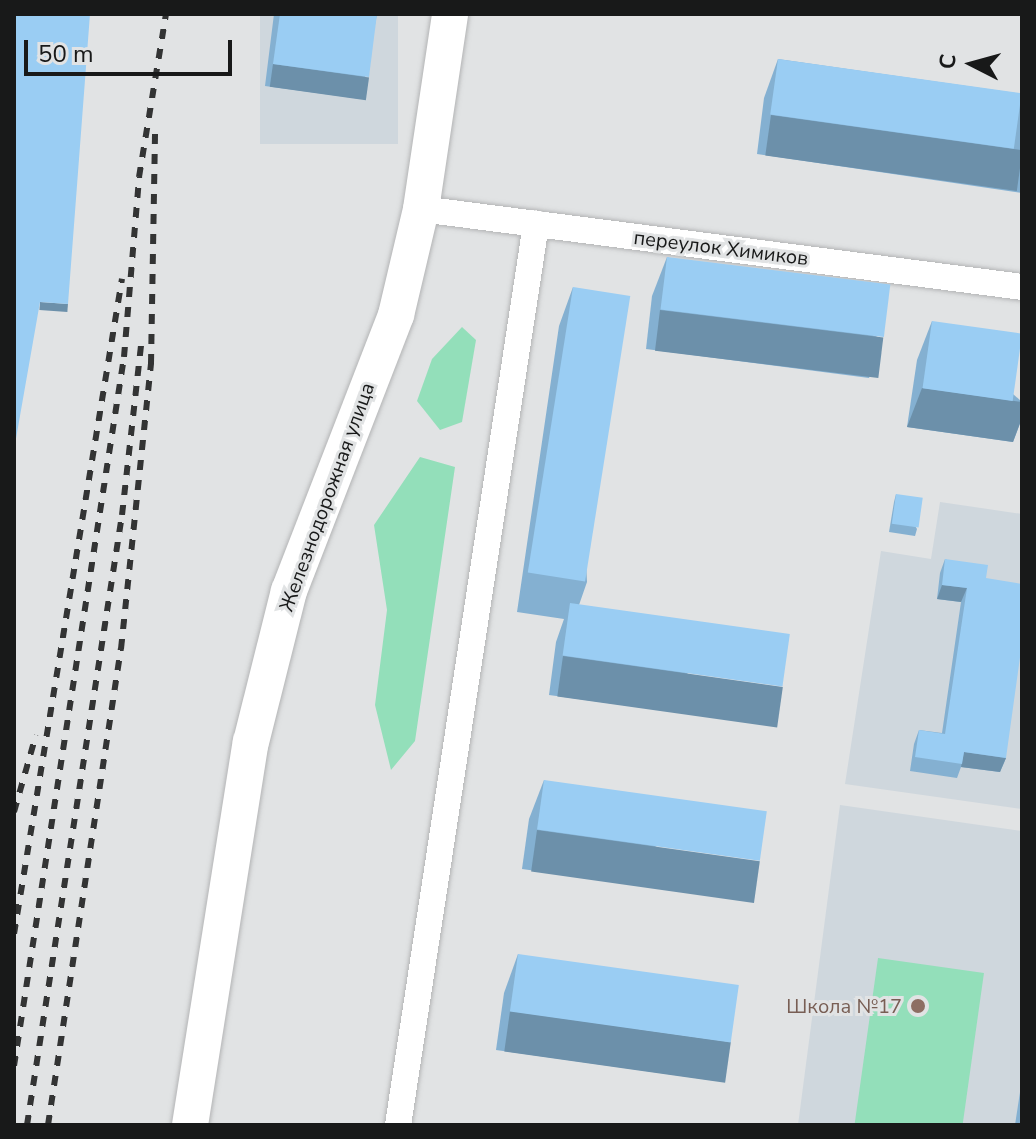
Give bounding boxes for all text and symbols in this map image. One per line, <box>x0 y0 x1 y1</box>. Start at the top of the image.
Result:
scale bar <box>28 24 236 74</box>
north arrow <box>932 24 1012 104</box>
text: 50 m <box>38 38 94 70</box>
text: С <box>932 52 964 71</box>
street label: переулок Химиков <box>632 225 810 271</box>
street label: Железнодорожная улица <box>274 379 380 615</box>
place label: Школа №17 <box>786 994 902 1018</box>
marker: Школа №17 <box>909 997 927 1015</box>

